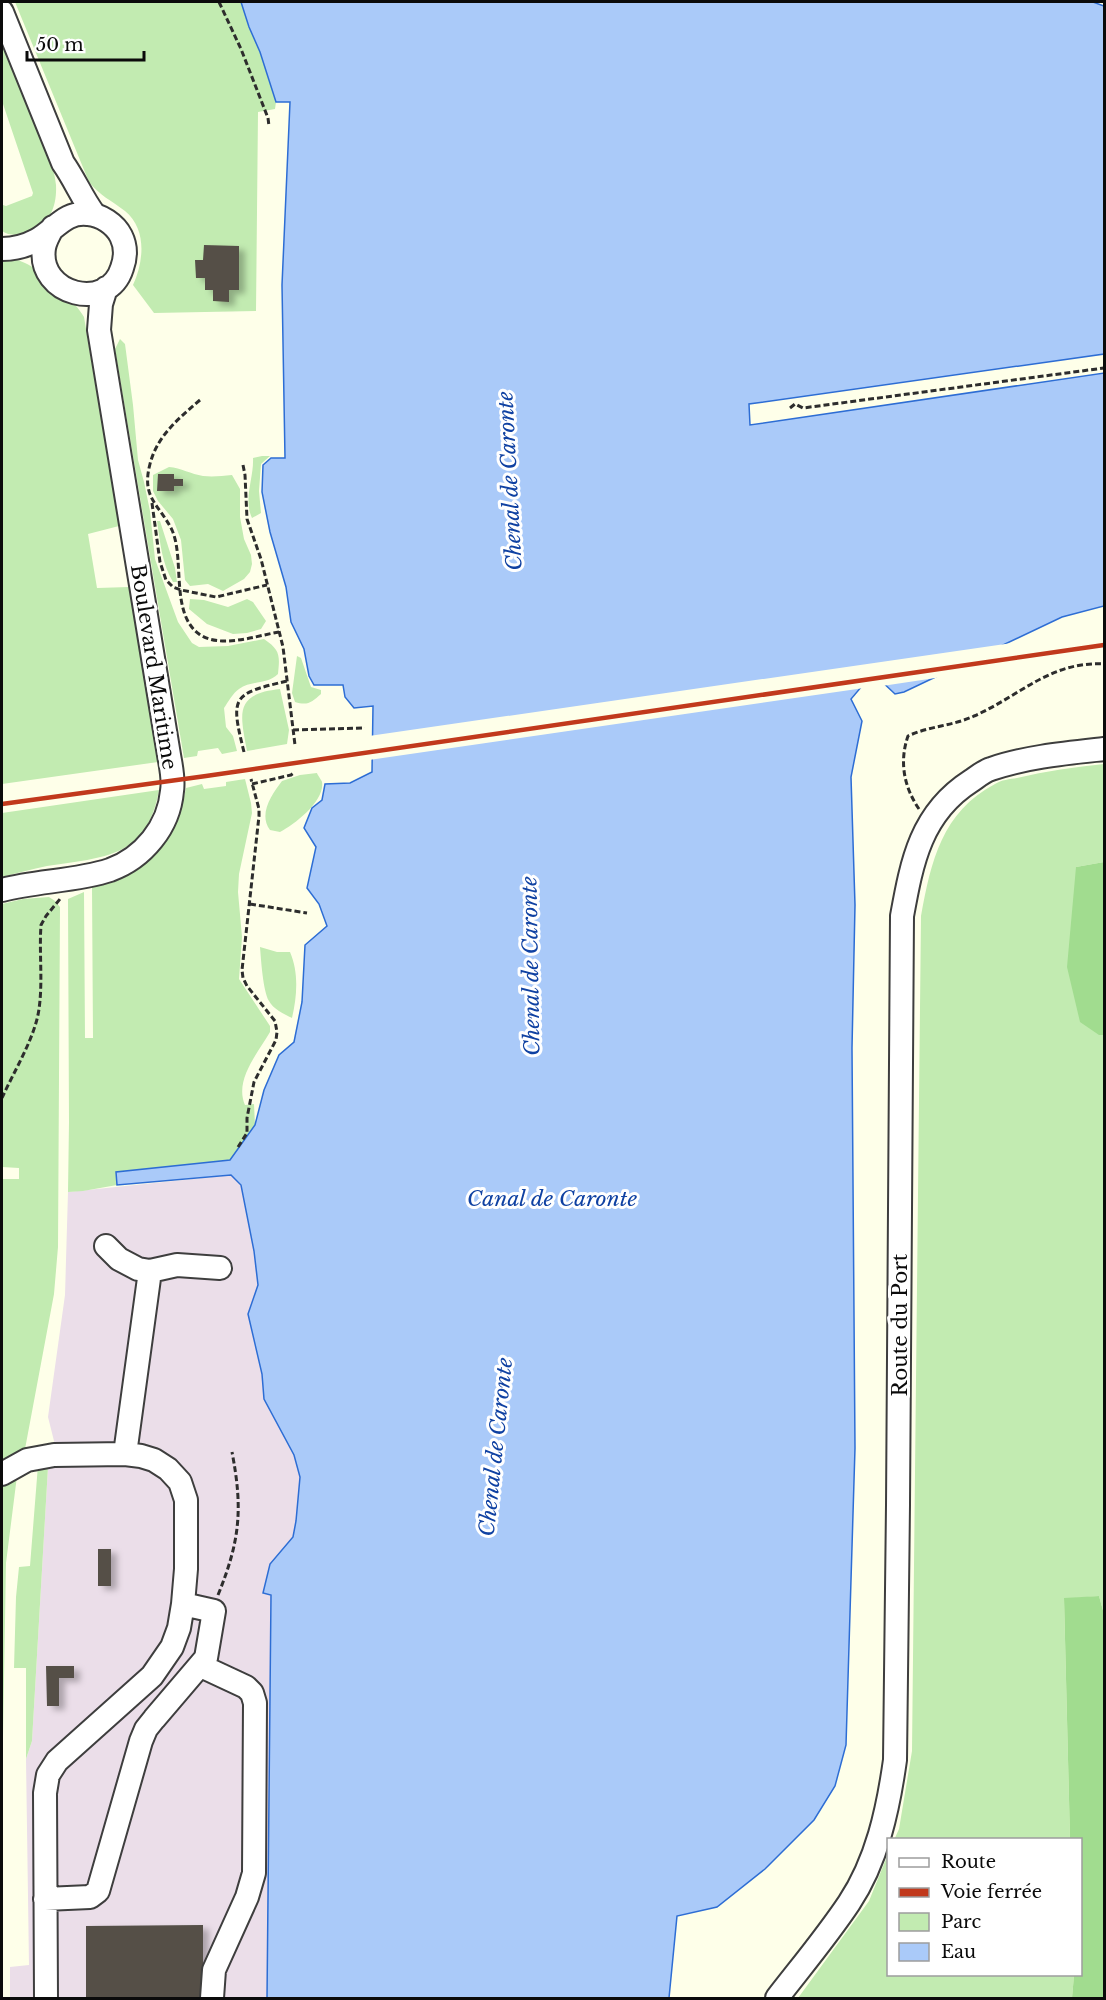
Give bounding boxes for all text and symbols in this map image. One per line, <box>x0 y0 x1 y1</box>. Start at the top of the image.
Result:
scale bar <box>27 24 144 62</box>
text: 50 m <box>36 34 84 56</box>
water label: Chenal de Caronte <box>492 390 528 571</box>
street label: Boulevard Maritime <box>126 563 182 771</box>
water label: Chenal de Caronte <box>516 876 546 1056</box>
water label: Canal de Caronte <box>467 1186 637 1212</box>
street label: Route du Port <box>888 1253 912 1396</box>
water label: Chenal de Caronte <box>474 1356 518 1538</box>
legend <box>887 1838 1082 1976</box>
text: Route <box>941 1851 996 1873</box>
text: Voie ferrée <box>940 1881 1042 1903</box>
text: Parc <box>941 1911 982 1933</box>
text: Eau <box>941 1941 976 1963</box>

